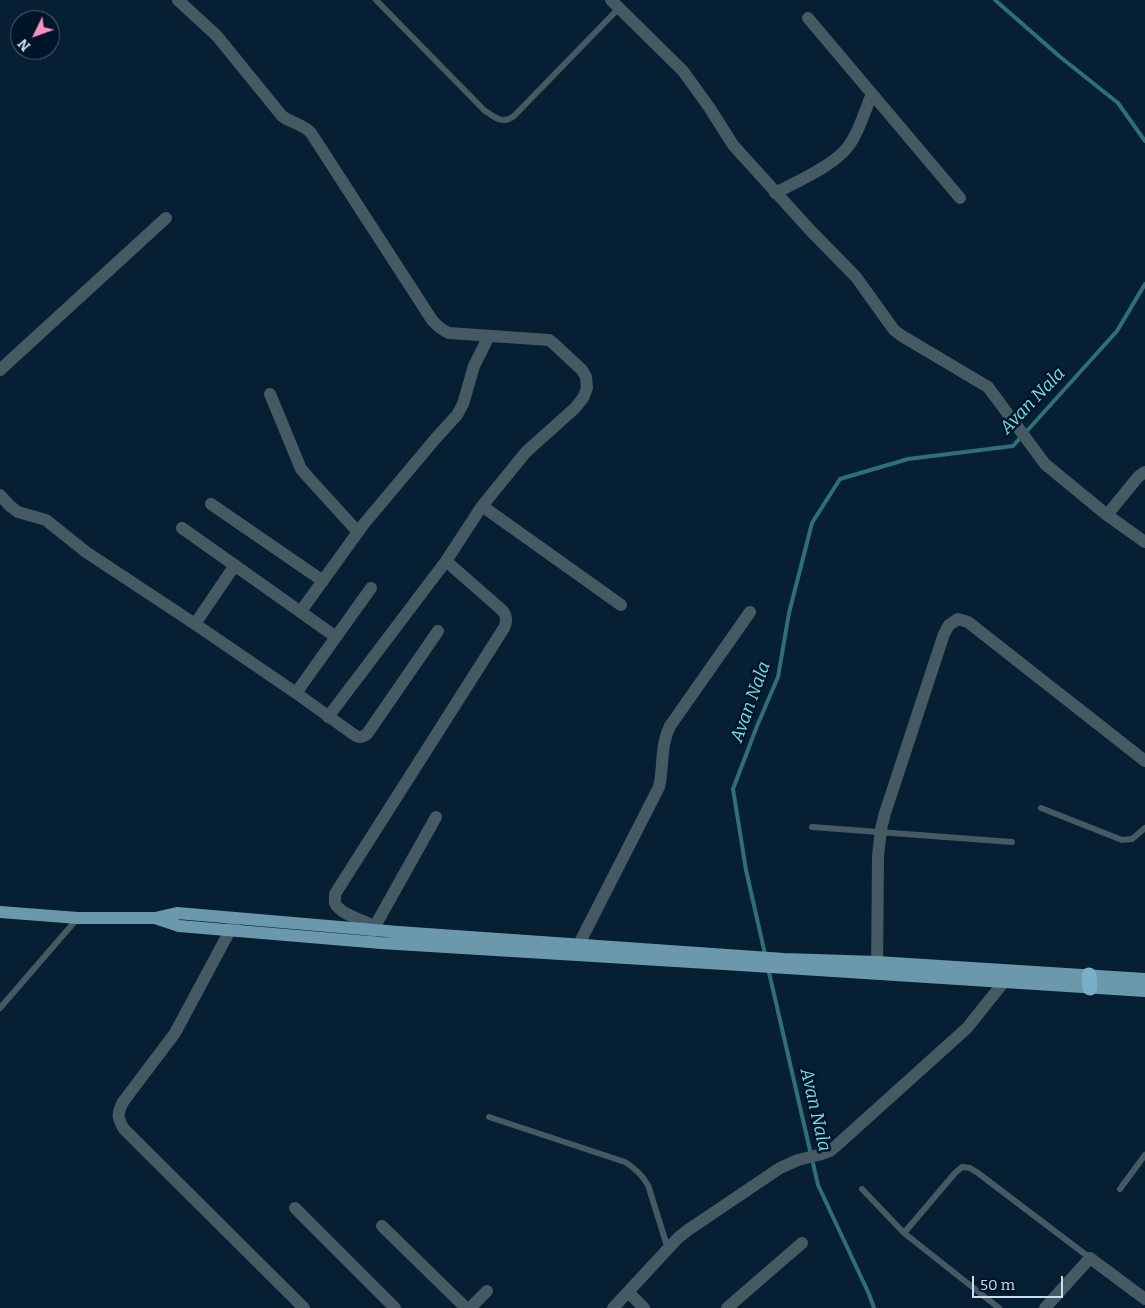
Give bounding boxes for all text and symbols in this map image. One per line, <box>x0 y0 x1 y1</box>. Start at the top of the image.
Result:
north arrow <box>10 10 60 60</box>
text: N <box>14 35 34 54</box>
water label: Avan Nala <box>996 363 1070 439</box>
water label: Avan Nala <box>726 659 776 745</box>
water label: Avan Nala <box>795 1066 835 1154</box>
scale bar <box>975 1266 1066 1298</box>
text: 50 m <box>980 1276 1015 1294</box>

